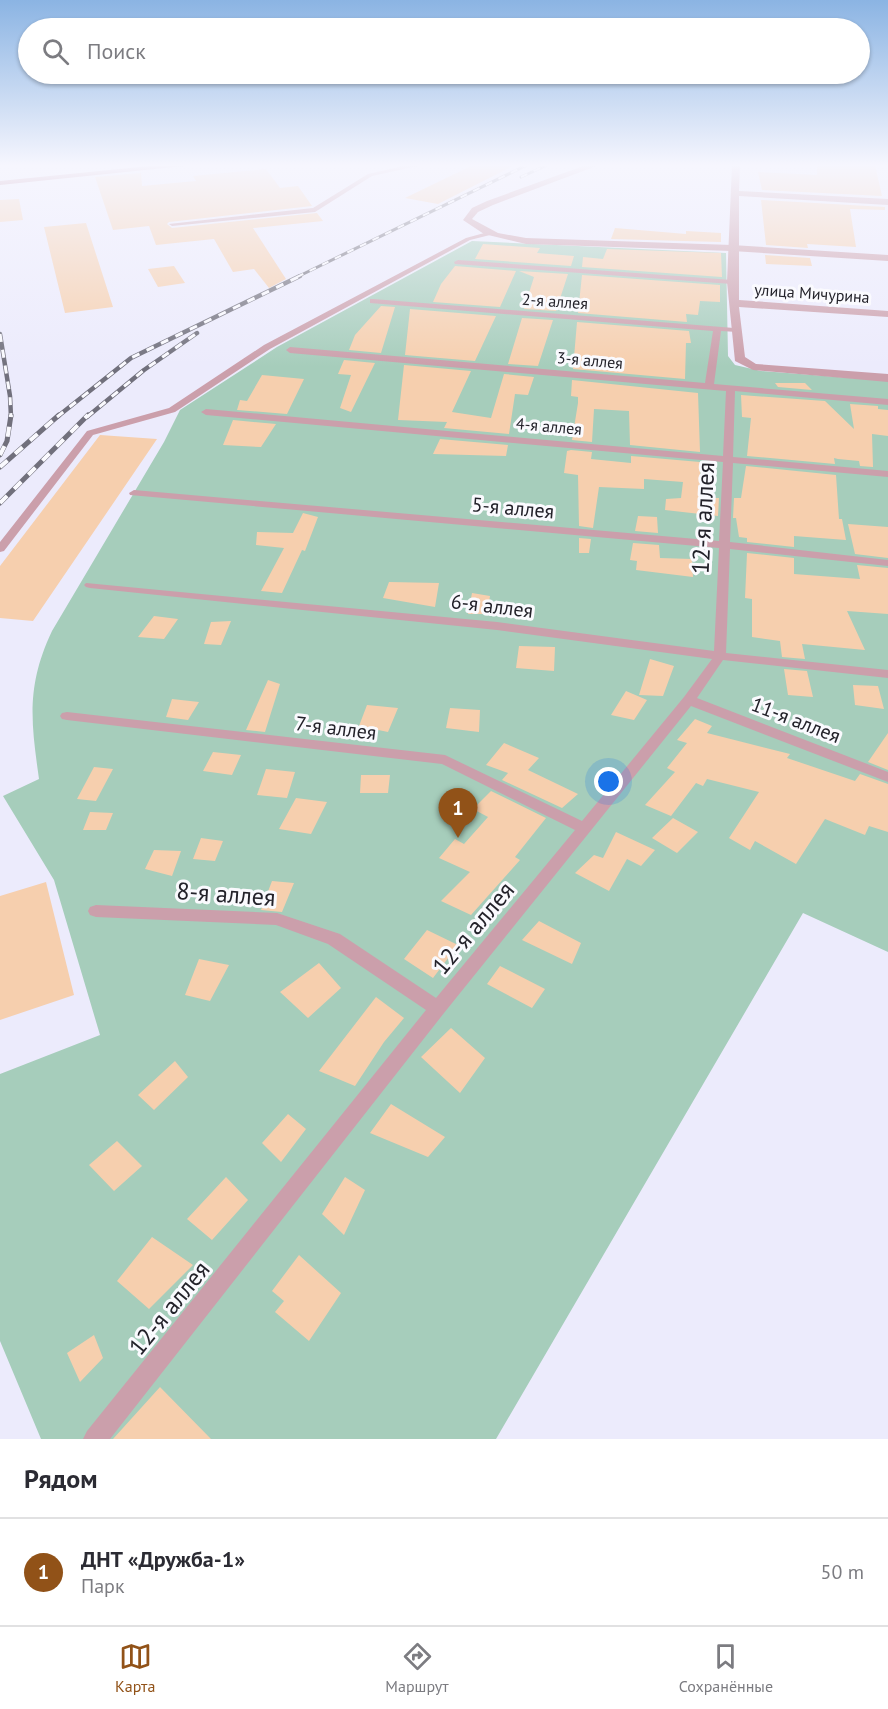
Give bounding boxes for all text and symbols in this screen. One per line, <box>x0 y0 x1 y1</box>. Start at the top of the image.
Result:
search box <box>18 18 870 84</box>
icon: search <box>39 35 72 68</box>
text: Поиск <box>87 37 146 65</box>
street label: улица Мичурина <box>754 279 870 307</box>
street label: 2-я аллея <box>521 289 589 313</box>
street label: 3-я аллея <box>556 347 624 373</box>
street label: 4-я аллея <box>515 413 583 439</box>
street label: 12-я аллея <box>685 461 721 575</box>
street label: 5-я аллея <box>471 491 555 525</box>
street label: 6-я аллея <box>449 588 535 624</box>
street label: 11-я аллея <box>748 691 844 749</box>
street label: 7-я аллея <box>294 710 378 746</box>
your location <box>594 767 623 796</box>
pin: 1 <box>438 788 478 838</box>
street label: 8-я аллея <box>175 875 277 913</box>
street label: 12-я аллея <box>425 875 521 981</box>
street label: 12-я аллея <box>122 1255 216 1361</box>
text: Рядом <box>24 1462 98 1495</box>
text: ДНТ «Дружба-1» <box>81 1545 245 1573</box>
text: 1 <box>38 1559 49 1585</box>
text: 50 m <box>821 1559 864 1585</box>
text: Парк <box>81 1573 124 1599</box>
tab: Карта <box>115 1640 155 1696</box>
tab: Маршрут <box>385 1640 449 1696</box>
tab: Сохранённые <box>679 1640 773 1696</box>

